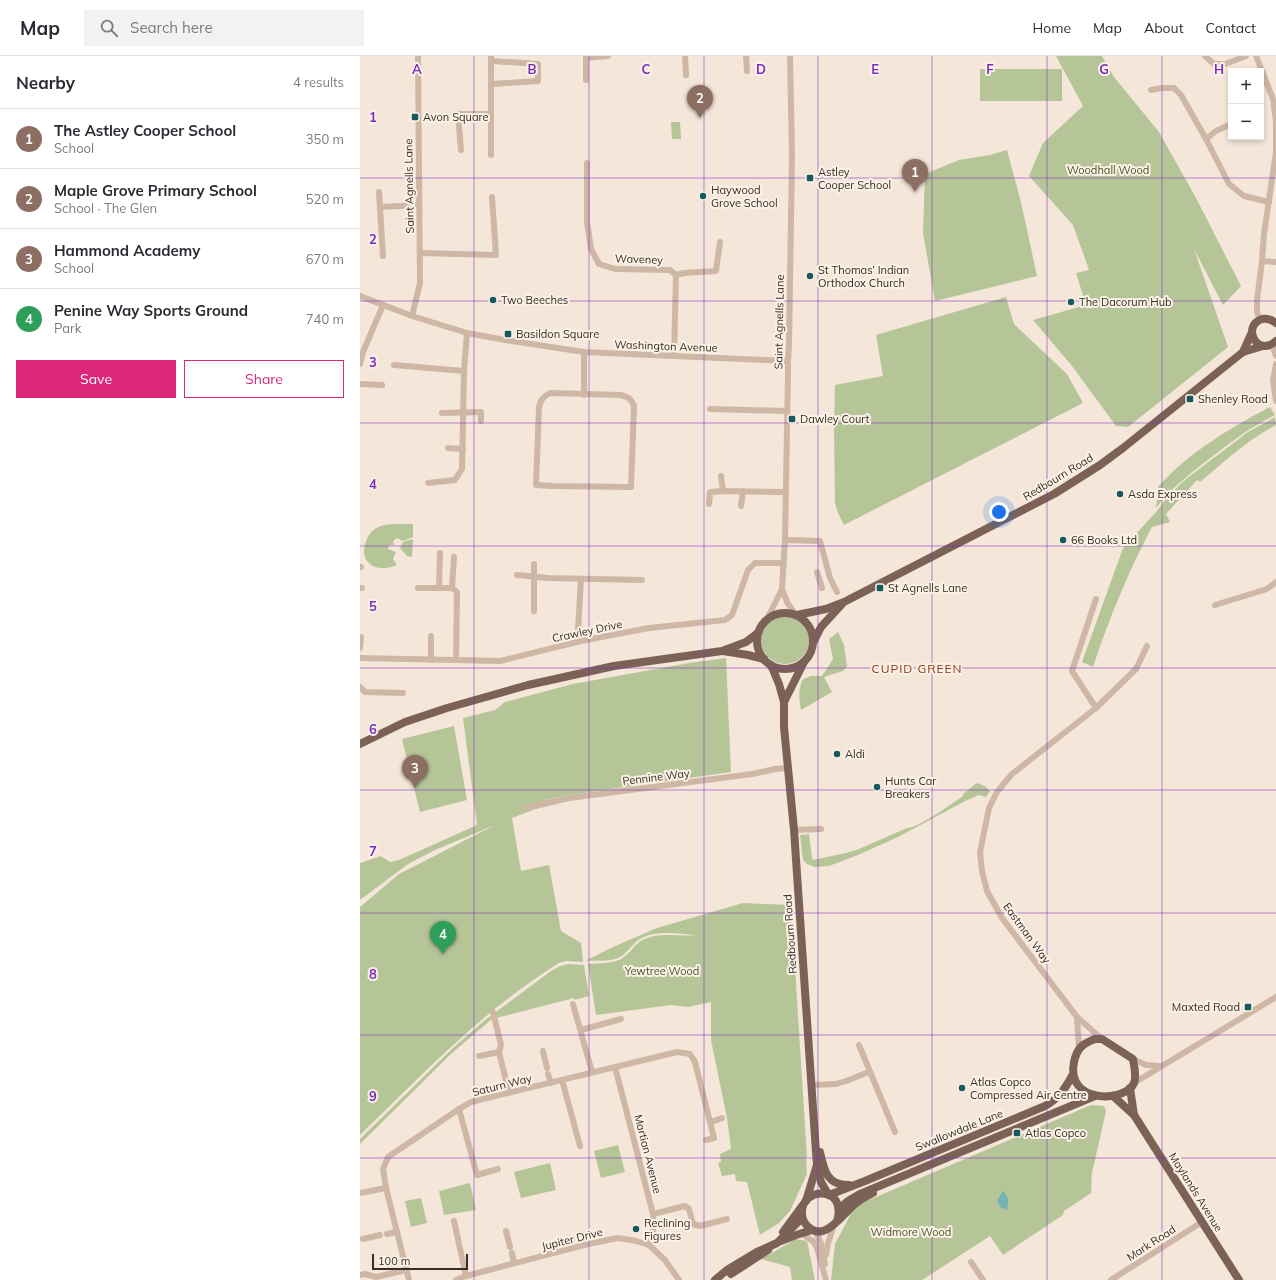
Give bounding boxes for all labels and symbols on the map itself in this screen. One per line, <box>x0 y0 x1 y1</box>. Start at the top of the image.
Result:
text: A <box>412 61 422 77</box>
text: B <box>528 61 537 77</box>
text: C <box>642 61 651 77</box>
text: D <box>756 61 766 77</box>
text: E <box>871 61 879 77</box>
text: F <box>986 61 994 77</box>
text: G <box>1099 61 1109 77</box>
text: H <box>1214 61 1224 77</box>
pin: 2 <box>687 85 713 118</box>
text: 1 <box>369 109 377 125</box>
place label: Avon Square <box>423 110 488 124</box>
marker: Avon Square <box>410 112 420 122</box>
street label: Saint Agnells Lane <box>401 138 417 234</box>
pin: 1 <box>902 159 928 192</box>
park label: Woodhall Wood <box>1067 163 1149 177</box>
place label: Astley Cooper School <box>818 165 891 192</box>
marker: Astley Cooper School <box>805 173 815 183</box>
place label: Haywood Grove School <box>711 183 778 210</box>
marker: Haywood Grove School <box>698 191 708 201</box>
text: 2 <box>369 231 377 247</box>
street label: Waveney <box>615 251 663 267</box>
place label: St Thomas’ Indian Orthodox Church <box>818 263 909 290</box>
marker: St Thomas’ Indian Orthodox Church <box>805 271 815 281</box>
street label: Saint Agnells Lane <box>771 274 787 370</box>
place label: Two Beeches <box>501 293 568 307</box>
marker: Two Beeches <box>488 295 498 305</box>
place label: The Dacorum Hub <box>1079 295 1172 309</box>
marker: The Dacorum Hub <box>1066 297 1076 307</box>
place label: Basildon Square <box>516 327 599 341</box>
marker: Basildon Square <box>503 329 513 339</box>
street label: Washington Avenue <box>614 337 718 355</box>
text: 3 <box>369 354 377 370</box>
place label: Shenley Road <box>1198 392 1268 406</box>
marker: Shenley Road <box>1185 394 1195 404</box>
place label: Dawley Court <box>800 412 870 426</box>
marker: Dawley Court <box>787 414 797 424</box>
street label: Redbourn Road <box>1020 451 1096 503</box>
text: 4 <box>369 476 377 492</box>
place label: Asda Express <box>1128 487 1197 501</box>
marker: Asda Express <box>1115 489 1125 499</box>
your location <box>989 502 1009 522</box>
place label: 66 Books Ltd <box>1071 533 1137 547</box>
marker: 66 Books Ltd <box>1058 535 1068 545</box>
place label: St Agnells Lane <box>888 581 967 595</box>
marker: St Agnells Lane <box>875 583 885 593</box>
text: 5 <box>369 598 377 614</box>
street label: Crawley Drive <box>551 617 623 645</box>
district label: CUPID GREEN <box>871 661 963 676</box>
text: 6 <box>369 721 377 737</box>
place label: Aldi <box>845 747 865 761</box>
marker: Aldi <box>832 749 842 759</box>
pin: 3 <box>402 755 428 788</box>
street label: Pennine Way <box>622 766 691 788</box>
place label: Hunts Car Breakers <box>885 774 936 801</box>
marker: Hunts Car Breakers <box>872 782 882 792</box>
text: 7 <box>369 843 377 859</box>
street label: Redbourn Road <box>780 894 800 974</box>
street label: Eastman Way <box>1000 900 1054 966</box>
pin: 4 <box>430 921 456 954</box>
park label: Yewtree Wood <box>624 964 699 978</box>
text: 8 <box>369 966 377 982</box>
place label: Maxted Road <box>1172 1000 1240 1014</box>
marker: Maxted Road <box>1243 1002 1253 1012</box>
street label: Saturn Way <box>471 1071 533 1099</box>
place label: Atlas Copco Compressed Air Centre <box>970 1075 1087 1102</box>
marker: Atlas Copco Compressed Air Centre <box>957 1083 967 1093</box>
text: 9 <box>369 1088 377 1104</box>
street label: Swallowdale Lane <box>913 1106 1005 1154</box>
street label: Martian Avenue <box>631 1113 665 1195</box>
place label: Atlas Copco <box>1025 1126 1086 1140</box>
marker: Atlas Copco <box>1012 1128 1022 1138</box>
street label: Maylands Avenue <box>1166 1150 1226 1234</box>
place label: Reclining Figures <box>644 1216 690 1243</box>
street label: Mark Road <box>1124 1222 1178 1264</box>
marker: Reclining Figures <box>631 1224 641 1234</box>
street label: Jupiter Drive <box>540 1225 604 1253</box>
park label: Widmore Wood <box>871 1225 951 1239</box>
scale bar <box>372 1252 468 1271</box>

